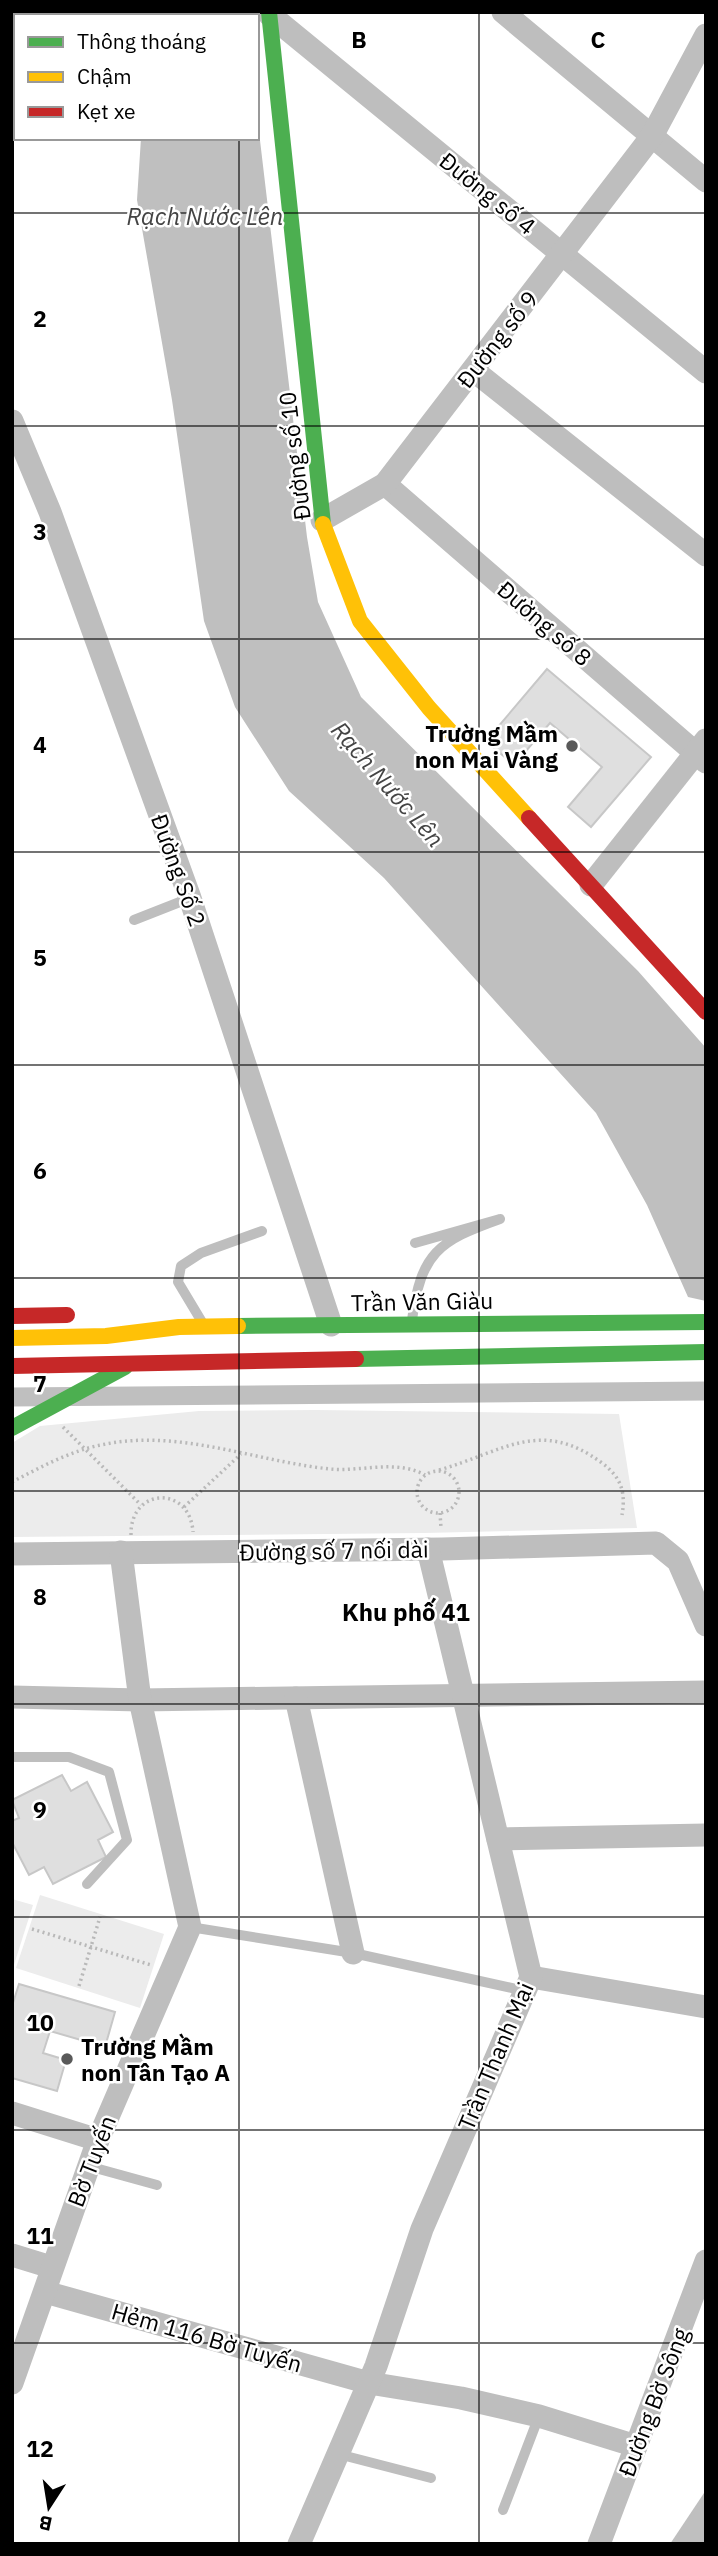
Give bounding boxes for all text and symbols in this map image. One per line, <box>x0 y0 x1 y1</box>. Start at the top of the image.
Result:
legend <box>14 14 259 140</box>
text: B <box>351 24 367 54</box>
text: C <box>591 24 606 54</box>
text: Thông thoáng <box>77 27 206 55</box>
text: Chậm <box>77 62 132 90</box>
text: Kẹt xe <box>77 97 136 125</box>
street label: Đường số 4 <box>434 145 542 241</box>
water label: Rạch Nước Lên <box>127 200 283 232</box>
street label: Đường số 9 <box>450 284 544 394</box>
text: 2 <box>33 303 47 333</box>
street label: Đường số 10 <box>271 390 317 522</box>
text: 3 <box>33 516 47 546</box>
street label: Đường số 8 <box>492 574 598 672</box>
water label: Rạch Nước Lên <box>324 714 452 854</box>
place label: Trường Mầm non Mai Vàng <box>415 718 558 774</box>
text: 4 <box>33 729 47 759</box>
marker: Trường Mầm non Mai Vàng <box>564 738 580 754</box>
street label: Đường Số 2 <box>145 810 213 930</box>
text: 5 <box>33 942 47 972</box>
text: 6 <box>33 1155 47 1185</box>
street label: Trần Văn Giàu <box>351 1285 493 1317</box>
text: 7 <box>33 1368 47 1398</box>
street label: Đường số 7 nối dài <box>239 1533 429 1567</box>
text: 8 <box>33 1581 47 1611</box>
district label: Khu phố 41 <box>342 1596 470 1628</box>
text: 9 <box>33 1794 47 1824</box>
street label: Trần Thanh Mại <box>450 1977 540 2135</box>
text: 10 <box>26 2007 54 2037</box>
place label: Trường Mầm non Tân Tạo A <box>81 2031 230 2087</box>
marker: Trường Mầm non Tân Tạo A <box>59 2051 75 2067</box>
street label: Bờ Tuyến <box>60 2111 122 2211</box>
text: 11 <box>26 2220 54 2250</box>
street label: Hẻm 116 Bờ Tuyến <box>108 2295 306 2379</box>
street label: Đường Bờ Sông <box>611 2323 695 2481</box>
text: 12 <box>26 2433 54 2463</box>
north arrow <box>14 2472 84 2542</box>
text: B <box>37 2511 54 2537</box>

